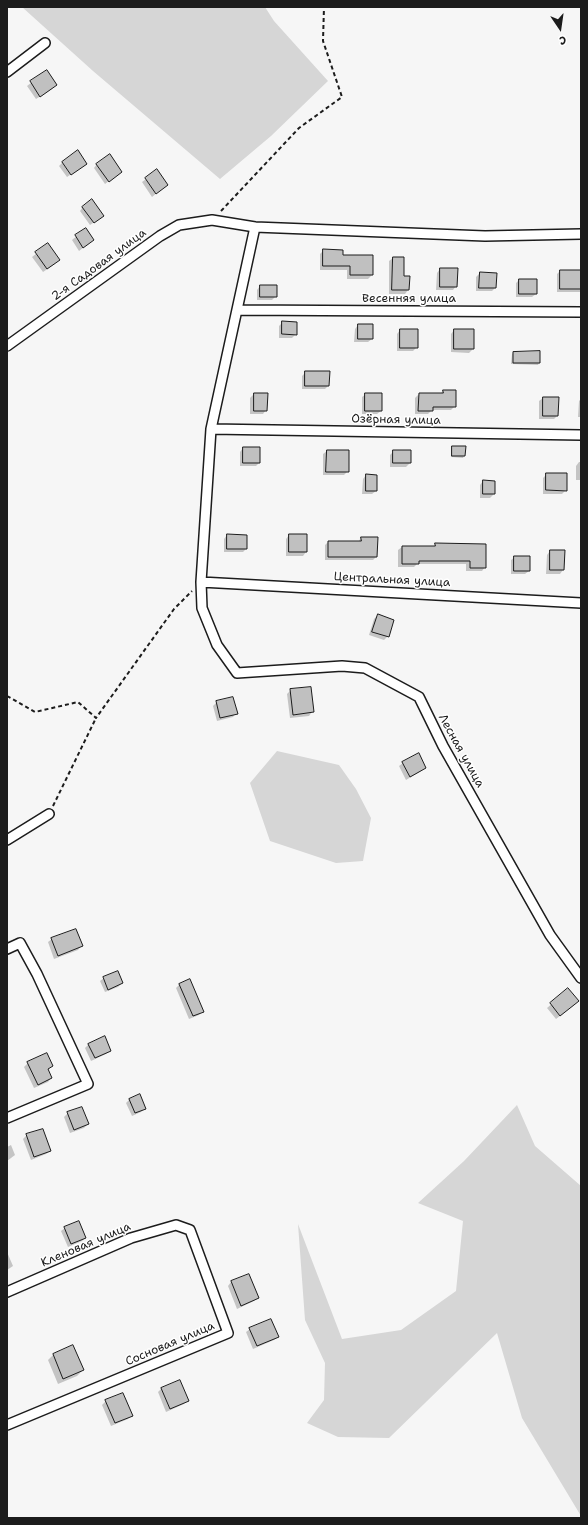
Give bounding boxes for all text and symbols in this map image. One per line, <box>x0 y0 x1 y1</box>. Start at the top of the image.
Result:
north arrow <box>540 8 580 48</box>
text: С <box>558 32 568 48</box>
street label: 2-я Садовая улица <box>49 226 149 304</box>
street label: Весенняя улица <box>362 292 456 306</box>
street label: Озёрная улица <box>351 412 441 428</box>
street label: Центральная улица <box>333 570 451 590</box>
street label: Лесная улица <box>435 712 487 790</box>
street label: Кленовая улица <box>39 1220 133 1270</box>
street label: Сосновая улица <box>123 1319 217 1369</box>

